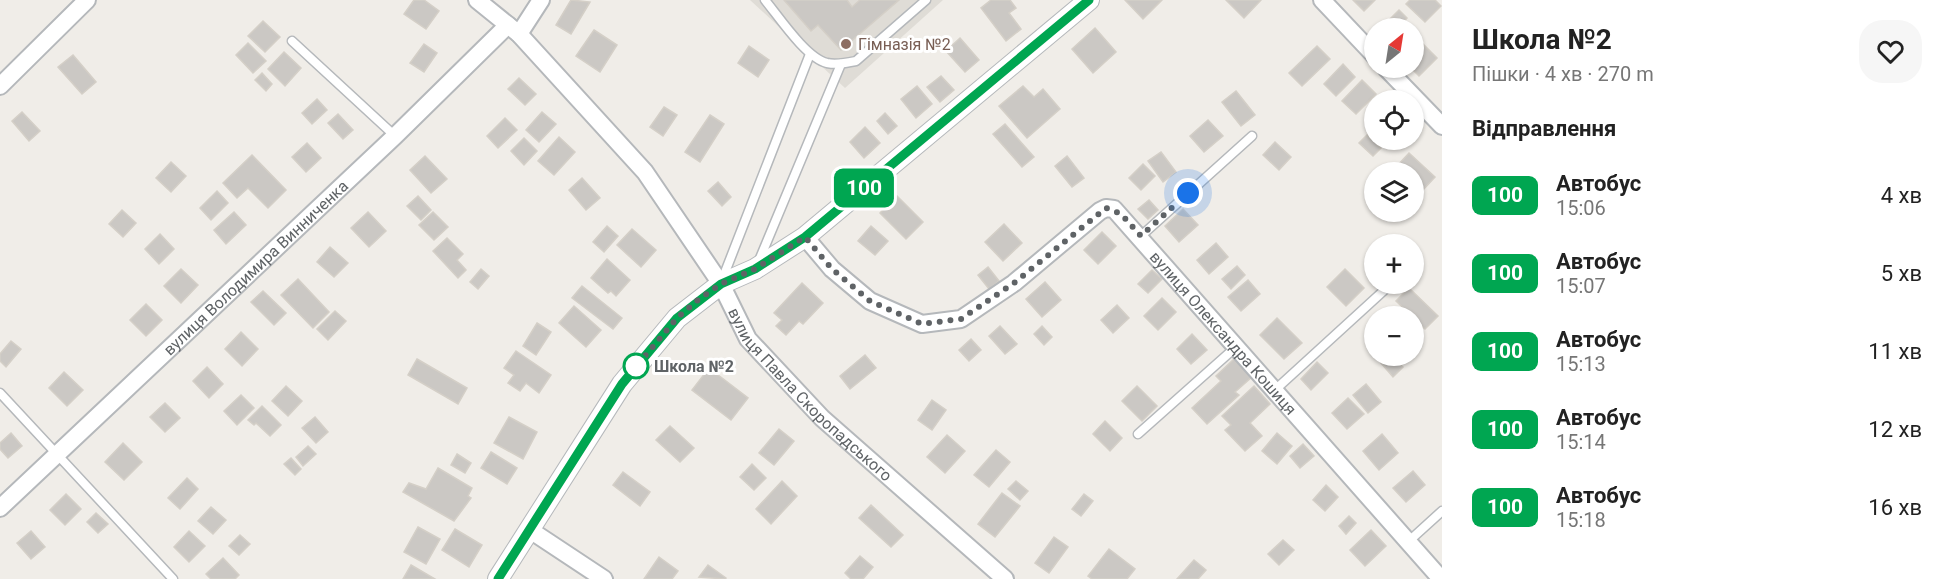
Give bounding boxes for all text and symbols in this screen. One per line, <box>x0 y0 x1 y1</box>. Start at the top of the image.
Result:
north arrow <box>1364 18 1424 78</box>
map controls <box>1364 18 1424 366</box>
button: heart <box>1859 20 1922 83</box>
text: Школа №2 <box>1472 23 1612 56</box>
place label: Гімназія №2 <box>858 35 951 54</box>
marker: Гімназія №2 <box>839 37 853 51</box>
text: Пішки · 4 хв · 270 m <box>1472 62 1654 86</box>
button: locate <box>1364 90 1424 150</box>
text: Відправлення <box>1472 116 1616 141</box>
button: layers <box>1364 162 1424 222</box>
line badge: 100 <box>830 168 898 207</box>
text: Автобус <box>1556 171 1641 196</box>
street label: вулиця Володимира Винниченка <box>160 176 352 359</box>
text: 100 <box>846 176 882 200</box>
your location <box>1173 178 1203 208</box>
text: 100 <box>1487 183 1523 207</box>
text: 4 хв <box>1881 183 1922 208</box>
text: 15:06 <box>1556 196 1606 220</box>
button: + <box>1364 234 1424 294</box>
street label: вулиця Олександра Кошиця <box>1146 248 1300 419</box>
text: Автобус <box>1556 249 1641 274</box>
text: 100 <box>1487 261 1523 285</box>
text: 5 хв <box>1881 261 1922 286</box>
text: 15:07 <box>1556 274 1606 298</box>
street label: вулиця Павла Скоропадського <box>724 305 896 485</box>
button: − <box>1364 306 1424 366</box>
text: Автобус <box>1556 327 1641 352</box>
text: 100 <box>1487 339 1523 363</box>
text: 11 хв <box>1868 339 1922 364</box>
text: 15:13 <box>1556 352 1606 376</box>
marker: Школа №2 <box>623 353 649 379</box>
place label: Школа №2 <box>654 357 734 376</box>
text: Автобус <box>1556 405 1641 430</box>
text: 100 <box>1487 417 1523 441</box>
text: 12 хв <box>1868 417 1922 442</box>
text: 15:14 <box>1556 430 1606 454</box>
text: Автобус <box>1556 483 1641 508</box>
text: 100 <box>1487 495 1523 519</box>
text: 16 хв <box>1868 495 1922 520</box>
text: 15:18 <box>1556 508 1606 532</box>

